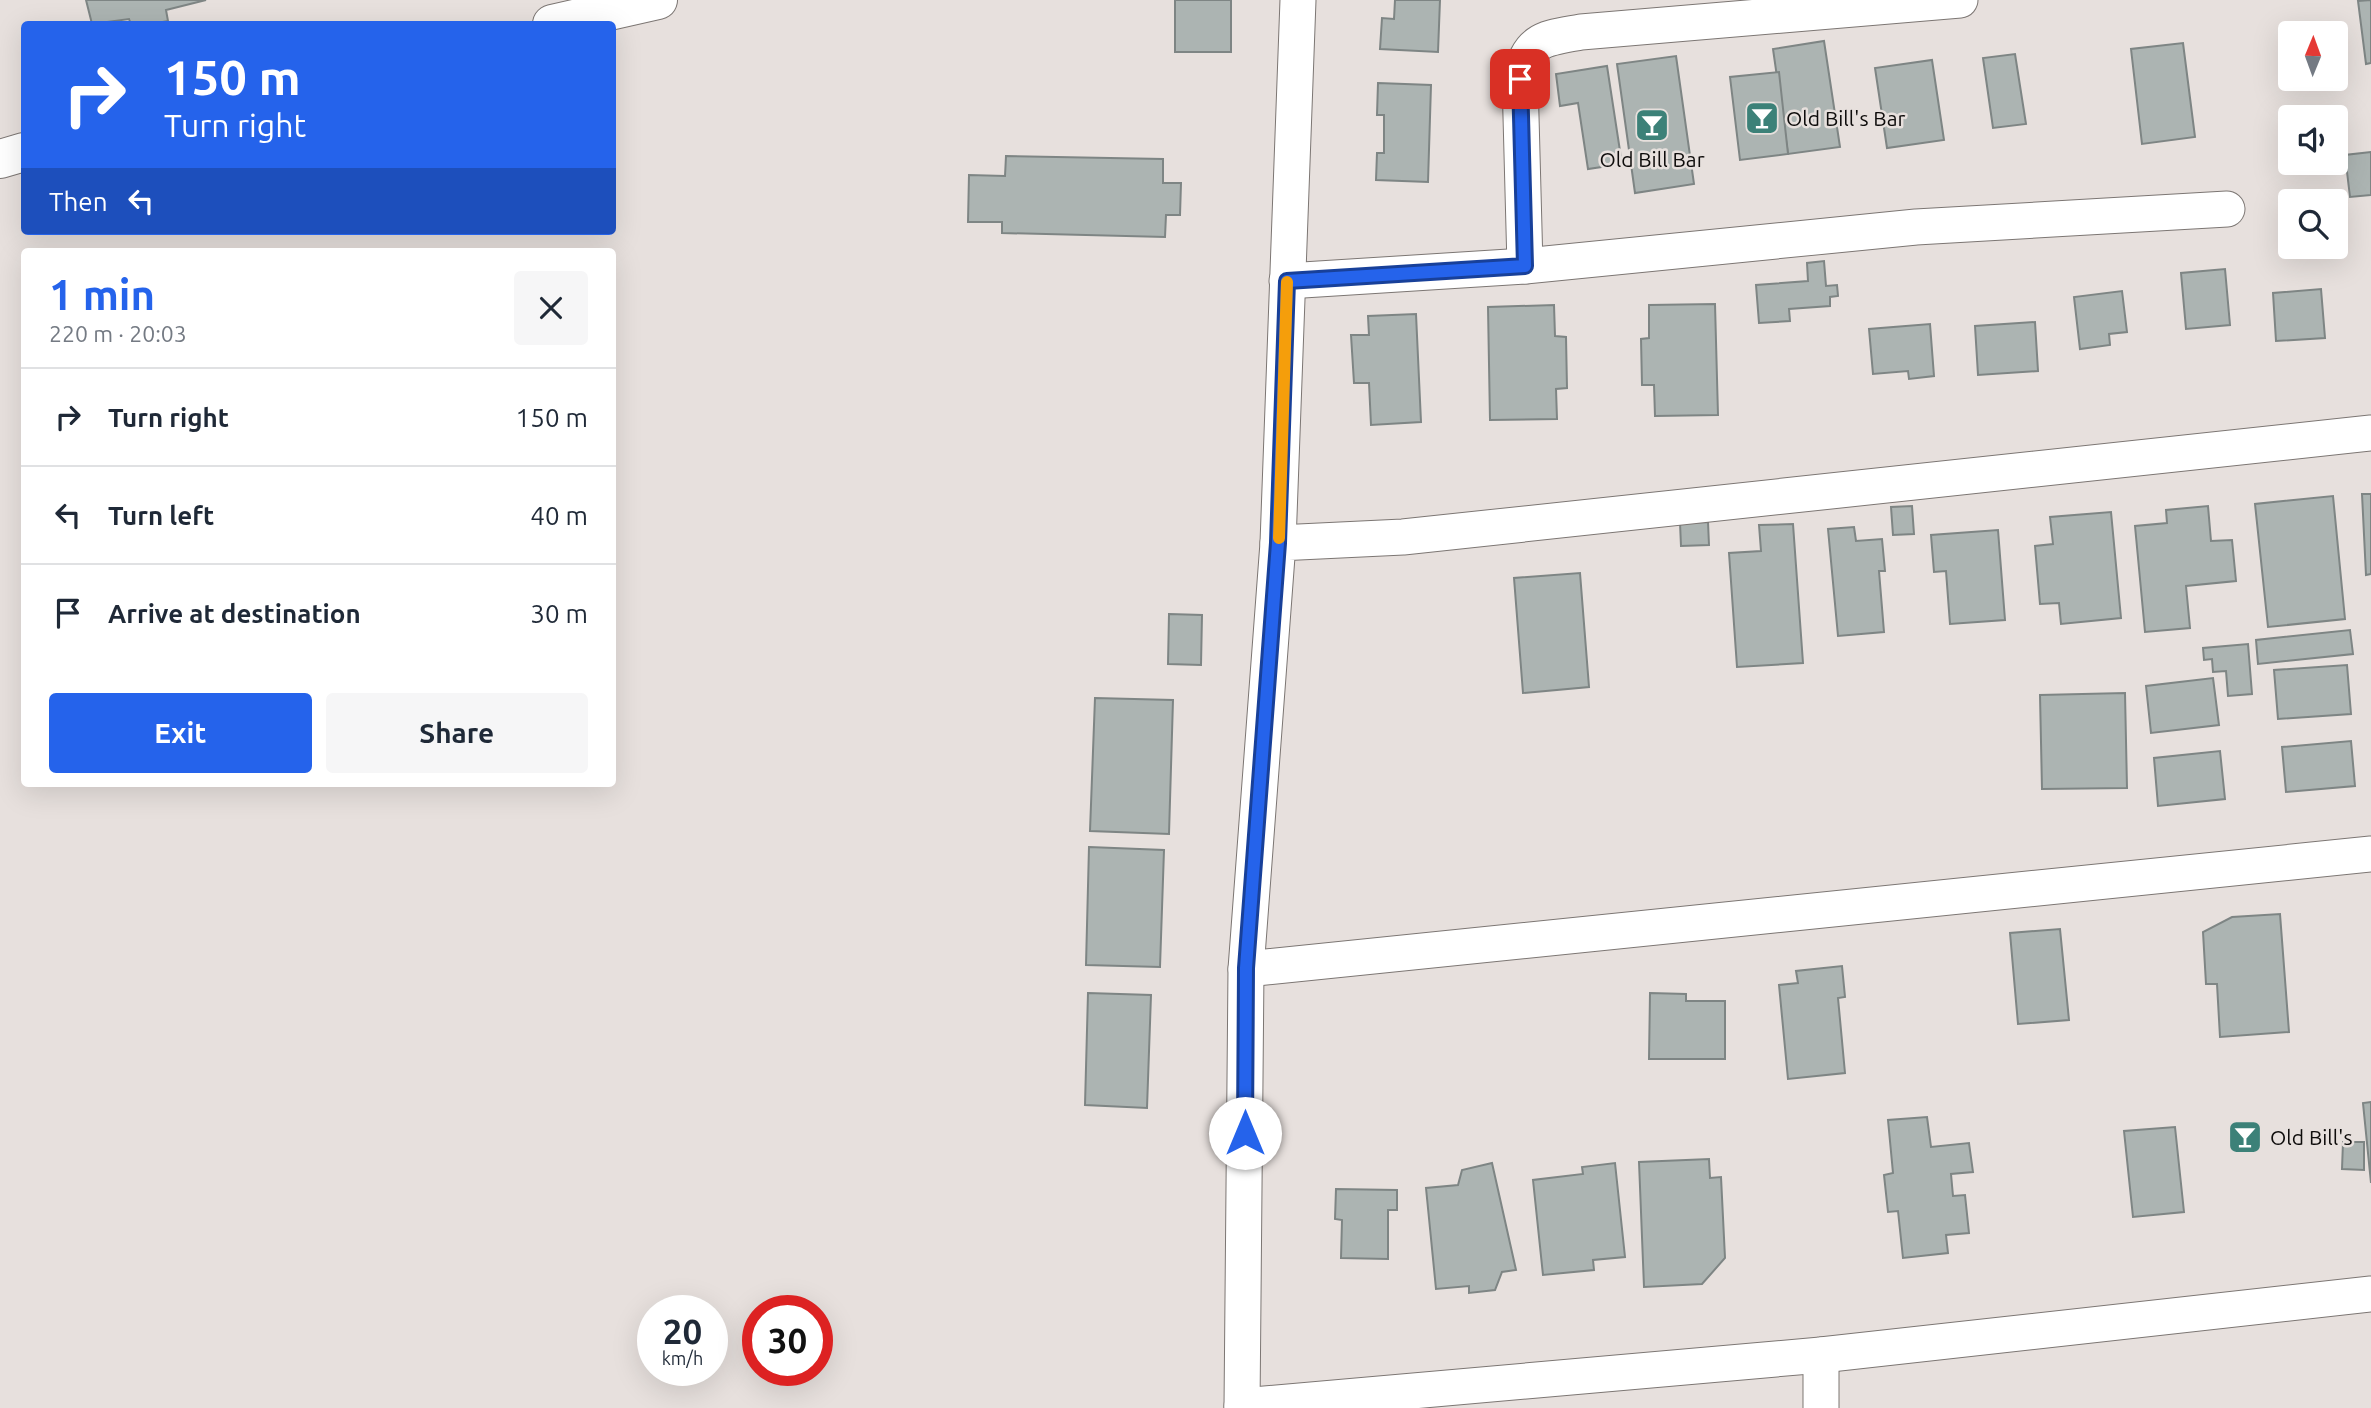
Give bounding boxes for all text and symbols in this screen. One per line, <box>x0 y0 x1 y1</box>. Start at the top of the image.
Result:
north arrow <box>2278 21 2348 91</box>
map controls <box>2278 21 2348 259</box>
icon: right <box>49 49 140 140</box>
text: 150 m <box>164 49 301 104</box>
pin <box>1490 49 1550 109</box>
icon: arrive <box>1501 60 1539 98</box>
bar icon: Old Bill's Bar <box>1743 99 1781 137</box>
button: sound <box>2278 105 2348 175</box>
bar icon: Old Bill Bar <box>1633 106 1671 144</box>
place label: Old Bill's Bar <box>1786 106 1905 130</box>
text: Turn right <box>164 107 306 143</box>
place label: Old Bill Bar <box>1599 147 1705 171</box>
icon: left <box>122 182 160 220</box>
text: Then <box>49 187 108 216</box>
button: search <box>2278 189 2348 259</box>
text: 1 min <box>49 271 155 318</box>
button: close <box>514 271 588 345</box>
text: 220 m · 20:03 <box>49 321 187 346</box>
icon: right <box>49 398 87 436</box>
text: Turn right <box>108 403 229 432</box>
text: 150 m <box>516 403 588 432</box>
icon: left <box>49 496 87 534</box>
text: Turn left <box>108 501 214 530</box>
text: 40 m <box>530 501 588 530</box>
icon: arrive <box>49 594 87 632</box>
text: Arrive at destination <box>108 599 361 628</box>
text: 30 m <box>530 599 588 628</box>
button: Exit <box>49 693 312 773</box>
button: Share <box>326 693 588 773</box>
position arrow <box>1208 1096 1282 1170</box>
bar icon: Old Bill's <box>2226 1118 2264 1156</box>
place label: Old Bill's <box>2270 1125 2353 1149</box>
speed limit sign: 30 <box>742 1295 833 1386</box>
text: 20 <box>663 1311 702 1351</box>
text: km/h <box>662 1348 703 1368</box>

